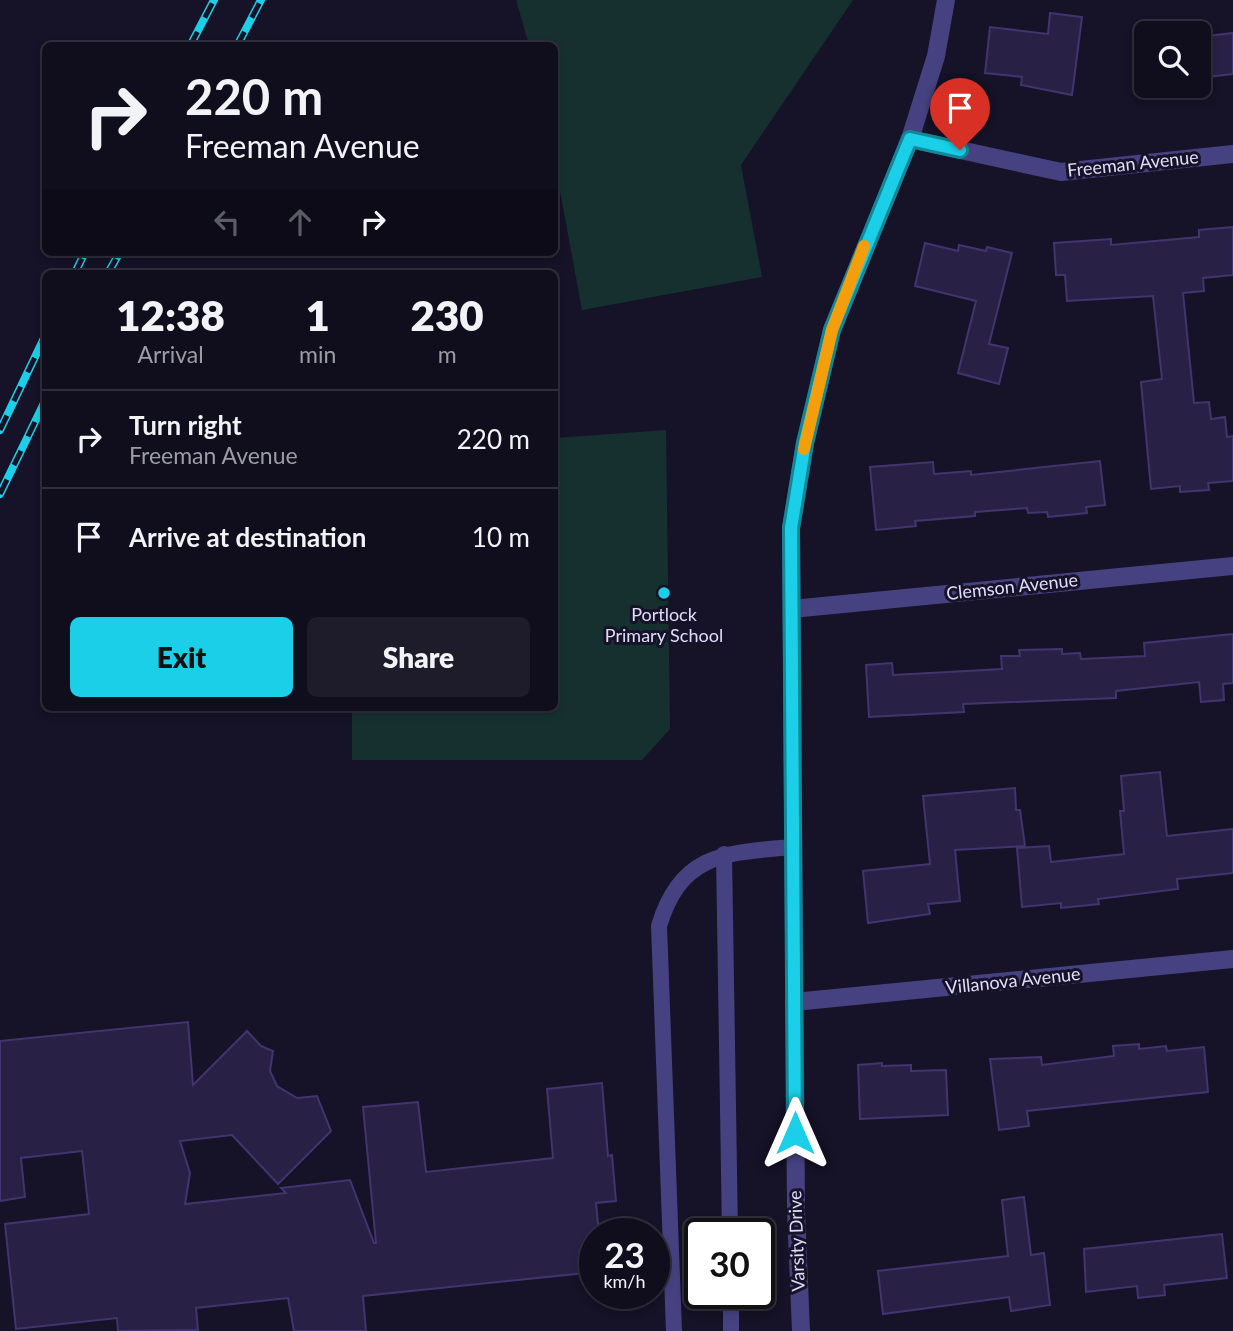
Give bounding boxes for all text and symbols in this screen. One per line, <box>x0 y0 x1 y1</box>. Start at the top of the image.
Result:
map controls <box>1134 21 1211 98</box>
button: search <box>1134 21 1211 98</box>
text: 220 m <box>185 67 323 125</box>
icon: right <box>70 70 161 161</box>
pin <box>930 78 990 150</box>
icon: arrive <box>941 89 979 127</box>
text: Freeman Avenue <box>185 126 420 165</box>
street label: Freeman Avenue <box>1066 145 1200 181</box>
icon: left <box>208 203 246 241</box>
icon: ahead <box>281 203 319 241</box>
icon: right <box>354 203 392 241</box>
text: 12:38 <box>116 290 225 340</box>
text: 1 <box>306 290 330 340</box>
text: 230 <box>411 290 484 340</box>
text: Arrival <box>137 340 204 368</box>
text: min <box>299 340 336 368</box>
text: m <box>438 340 457 368</box>
text: Turn right <box>129 409 242 441</box>
icon: right <box>70 420 108 458</box>
text: 220 m <box>457 423 530 455</box>
text: Freeman Avenue <box>129 441 298 469</box>
icon: arrive <box>70 518 108 556</box>
text: Arrive at destination <box>129 521 366 553</box>
text: 10 m <box>472 521 530 553</box>
street label: Clemson Avenue <box>945 568 1079 604</box>
marker: Portlock Primary School <box>656 585 672 601</box>
place label: Portlock Primary School <box>605 603 723 646</box>
button: Exit <box>70 617 293 697</box>
button: Share <box>307 617 530 697</box>
street label: Villanova Avenue <box>944 962 1081 998</box>
position arrow <box>758 1096 832 1170</box>
street label: Varsity Drive <box>783 1190 809 1292</box>
speed limit sign: 30 <box>684 1218 775 1309</box>
text: 23 <box>604 1233 645 1275</box>
text: km/h <box>603 1270 646 1292</box>

